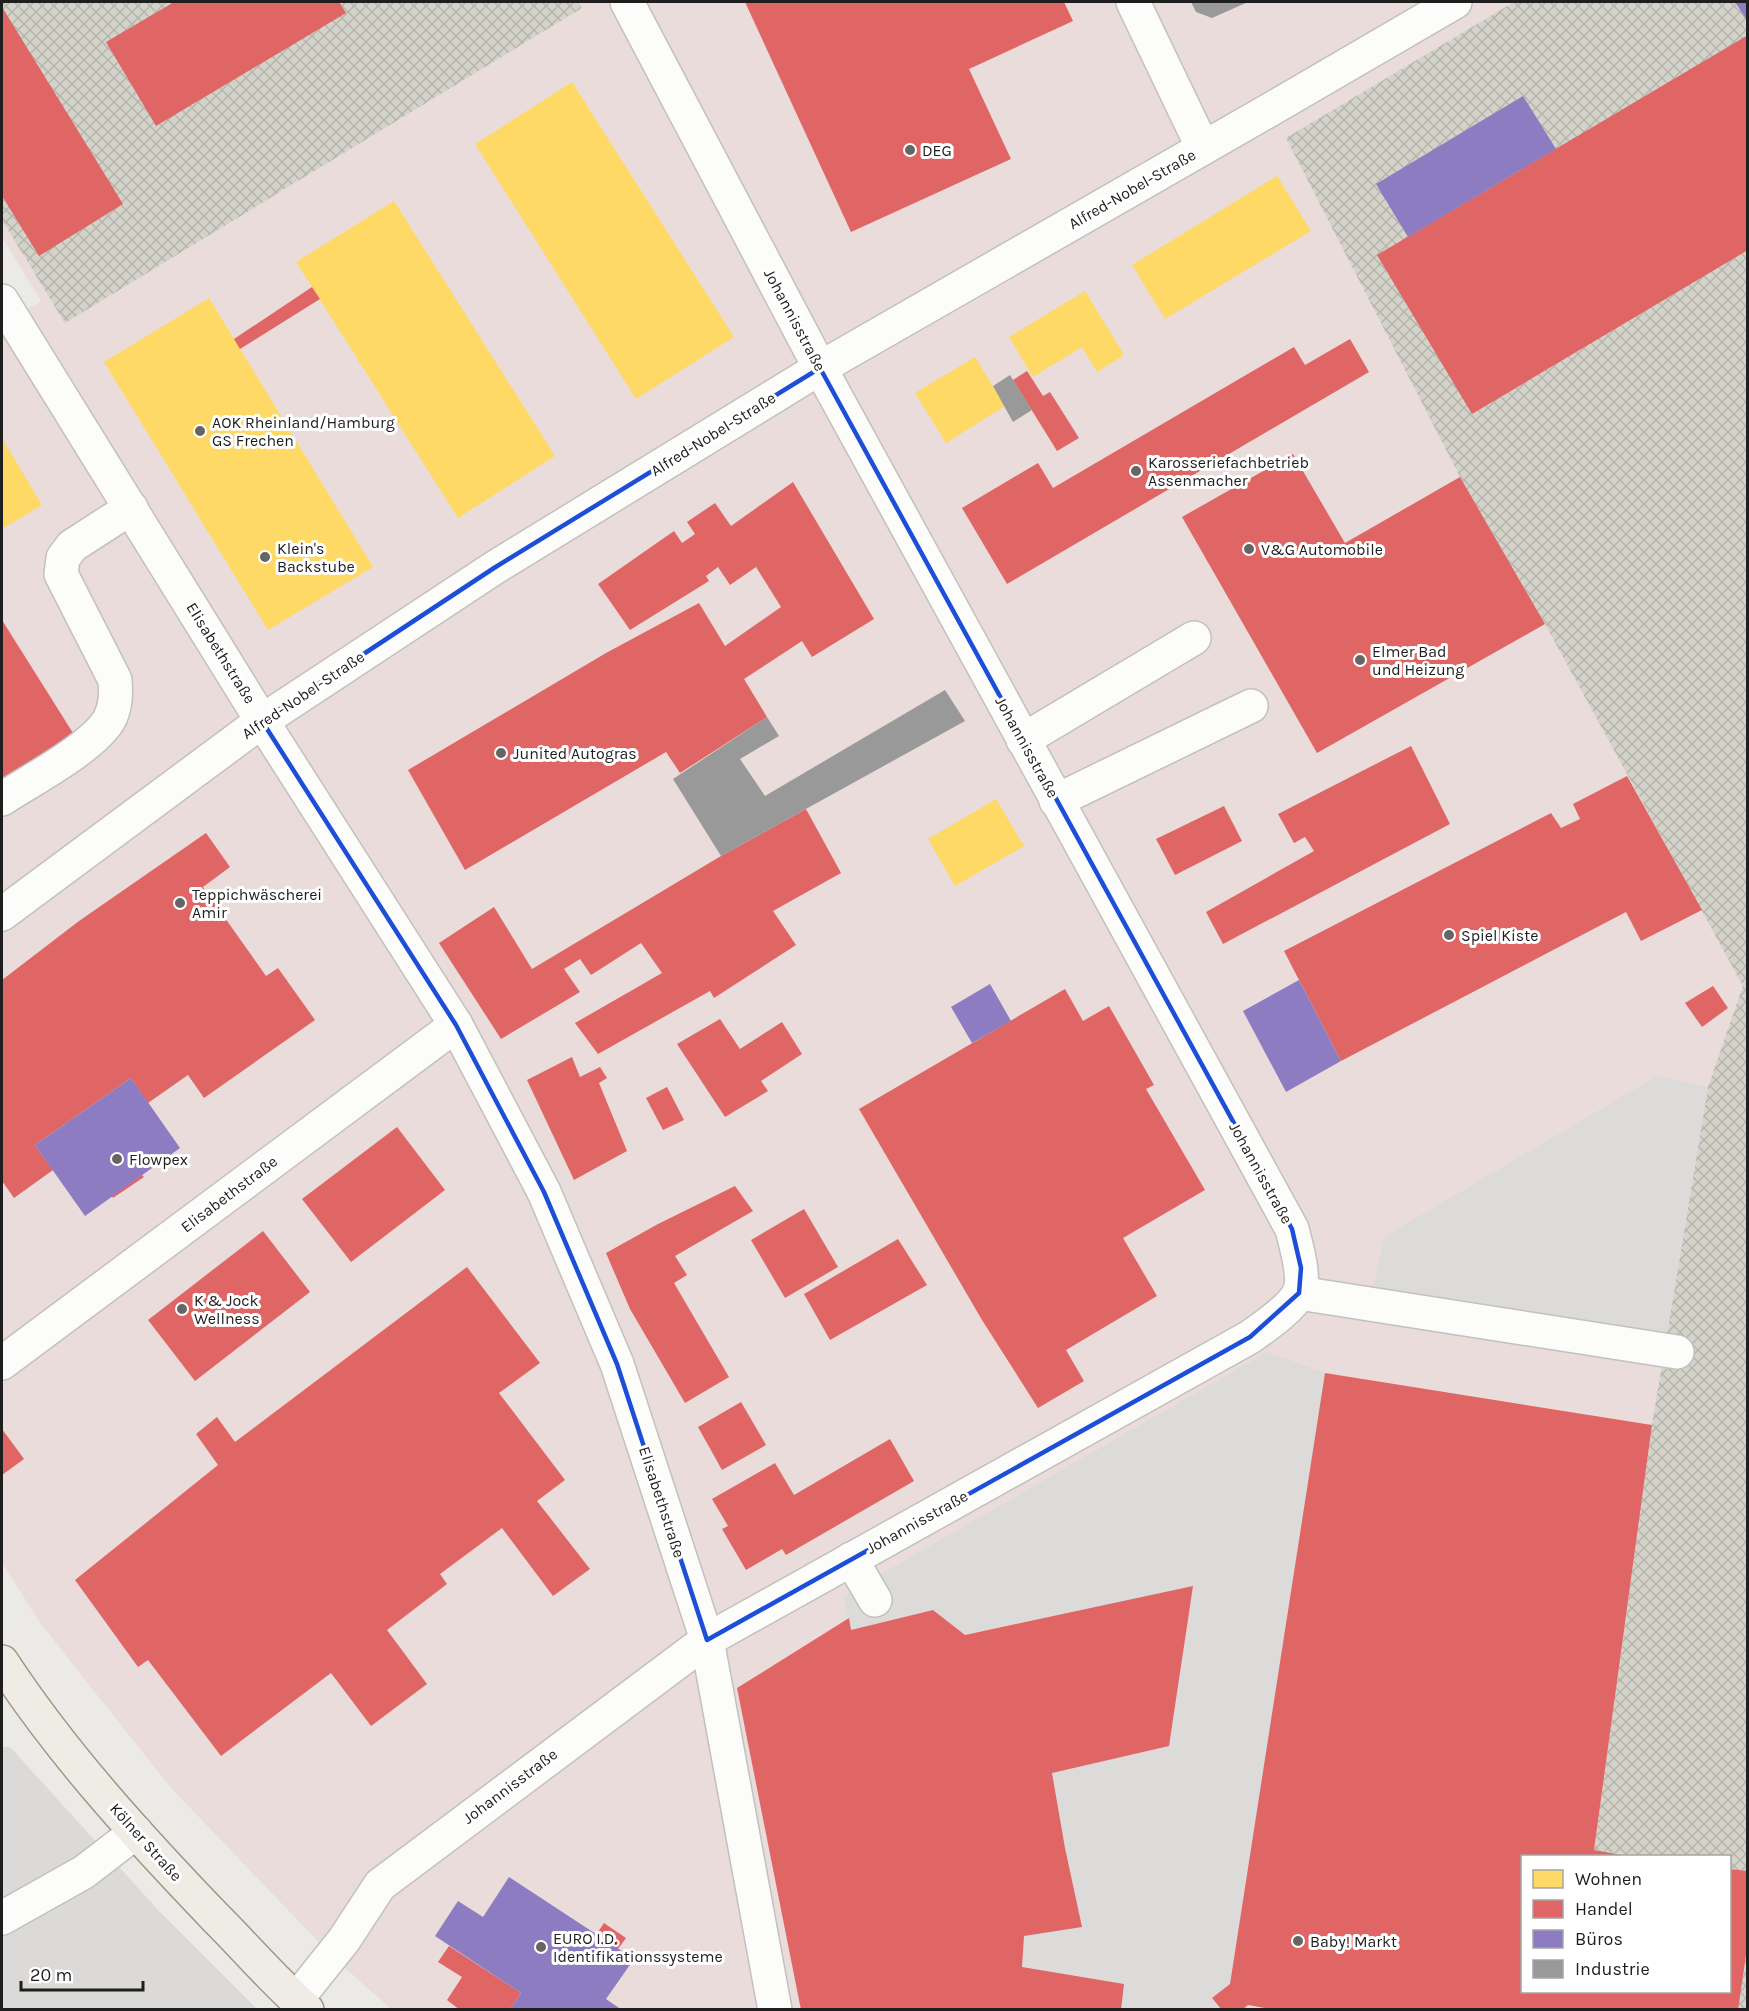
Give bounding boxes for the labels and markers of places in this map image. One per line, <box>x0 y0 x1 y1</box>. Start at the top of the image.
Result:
place label: DEG <box>922 141 952 160</box>
marker: DEG <box>903 143 917 157</box>
place label: AOK Rheinland/Hamburg GS Frechen <box>212 413 395 450</box>
marker: AOK Rheinland/Hamburg GS Frechen <box>193 424 207 438</box>
place label: Karosseriefachbetrieb Assenmacher <box>1148 453 1309 490</box>
marker: Karosseriefachbetrieb Assenmacher <box>1129 464 1143 478</box>
place label: Klein's Backstube <box>277 539 355 576</box>
place label: V&G Automobile <box>1261 540 1383 559</box>
marker: V&G Automobile <box>1242 542 1256 556</box>
marker: Klein's Backstube <box>258 550 272 564</box>
place label: Elmer Bad und Heizung <box>1372 642 1464 679</box>
marker: Elmer Bad und Heizung <box>1353 653 1367 667</box>
place label: Junited Autogras <box>513 744 637 763</box>
marker: Junited Autogras <box>494 746 508 760</box>
place label: Teppichwäscherei Amir <box>192 885 322 922</box>
marker: Teppichwäscherei Amir <box>173 896 187 910</box>
place label: Spiel Kiste <box>1461 926 1538 945</box>
marker: Spiel Kiste <box>1442 928 1456 942</box>
place label: Flowpex <box>129 1150 188 1169</box>
marker: Flowpex <box>110 1152 124 1166</box>
place label: K & Jock Wellness <box>194 1291 260 1328</box>
marker: K & Jock Wellness <box>175 1302 189 1316</box>
place label: EURO I.D. Identifikationssysteme <box>553 1929 723 1966</box>
place label: Baby! Markt <box>1310 1932 1397 1951</box>
marker: Baby! Markt <box>1291 1934 1305 1948</box>
marker: EURO I.D. Identifikationssysteme <box>534 1940 548 1954</box>

